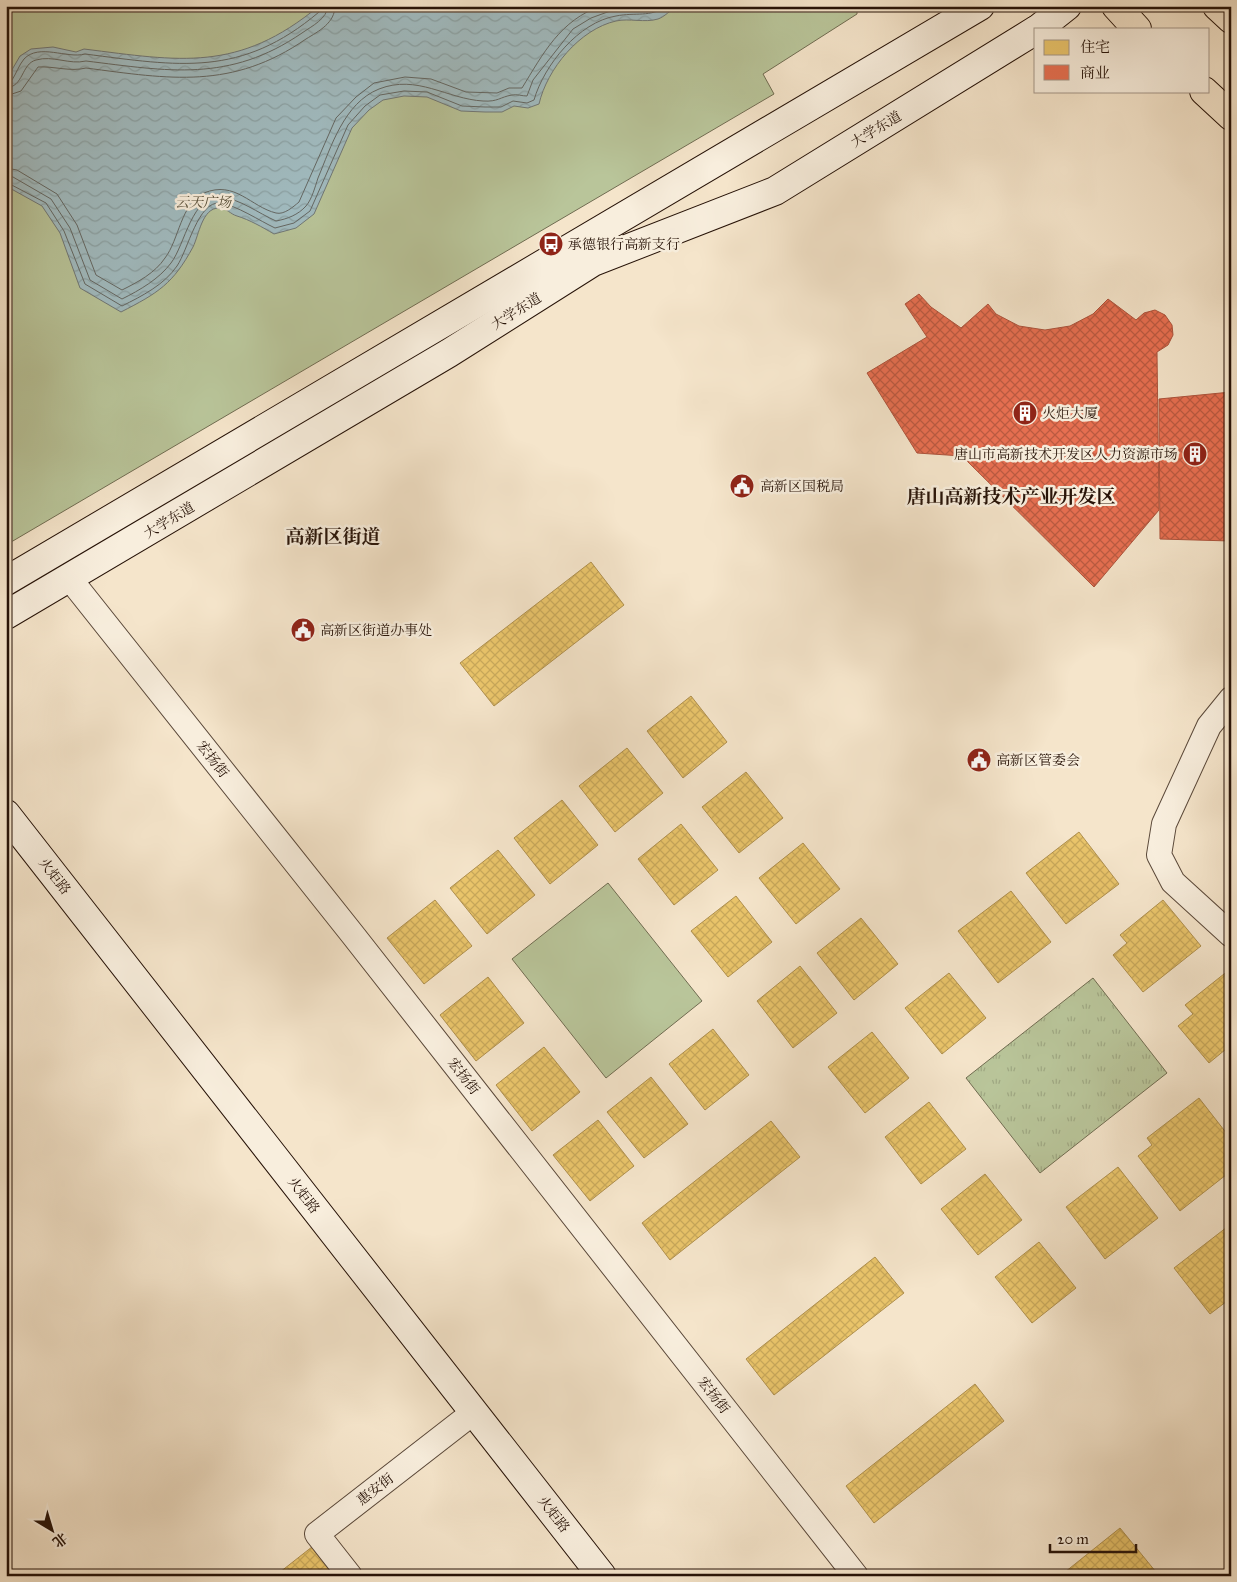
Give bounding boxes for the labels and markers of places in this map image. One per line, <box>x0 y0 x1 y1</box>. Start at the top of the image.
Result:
bus stop icon: 承德银行高新支行 <box>538 231 564 257</box>
place label: 承德银行高新支行 <box>568 236 680 253</box>
building icon: 火炬大厦 <box>1012 400 1038 426</box>
place label: 火炬大厦 <box>1042 405 1098 422</box>
building icon: 唐山市高新技术开发区人力资源市场 <box>1182 441 1208 467</box>
place label: 唐山市高新技术开发区人力资源市场 <box>954 446 1178 463</box>
public building icon: 高新区国税局 <box>729 473 755 499</box>
place label: 高新区国税局 <box>760 478 844 495</box>
public building icon: 高新区街道办事处 <box>290 617 316 643</box>
place label: 高新区街道办事处 <box>320 622 432 639</box>
public building icon: 高新区管委会 <box>966 747 992 773</box>
place label: 高新区管委会 <box>996 752 1080 769</box>

